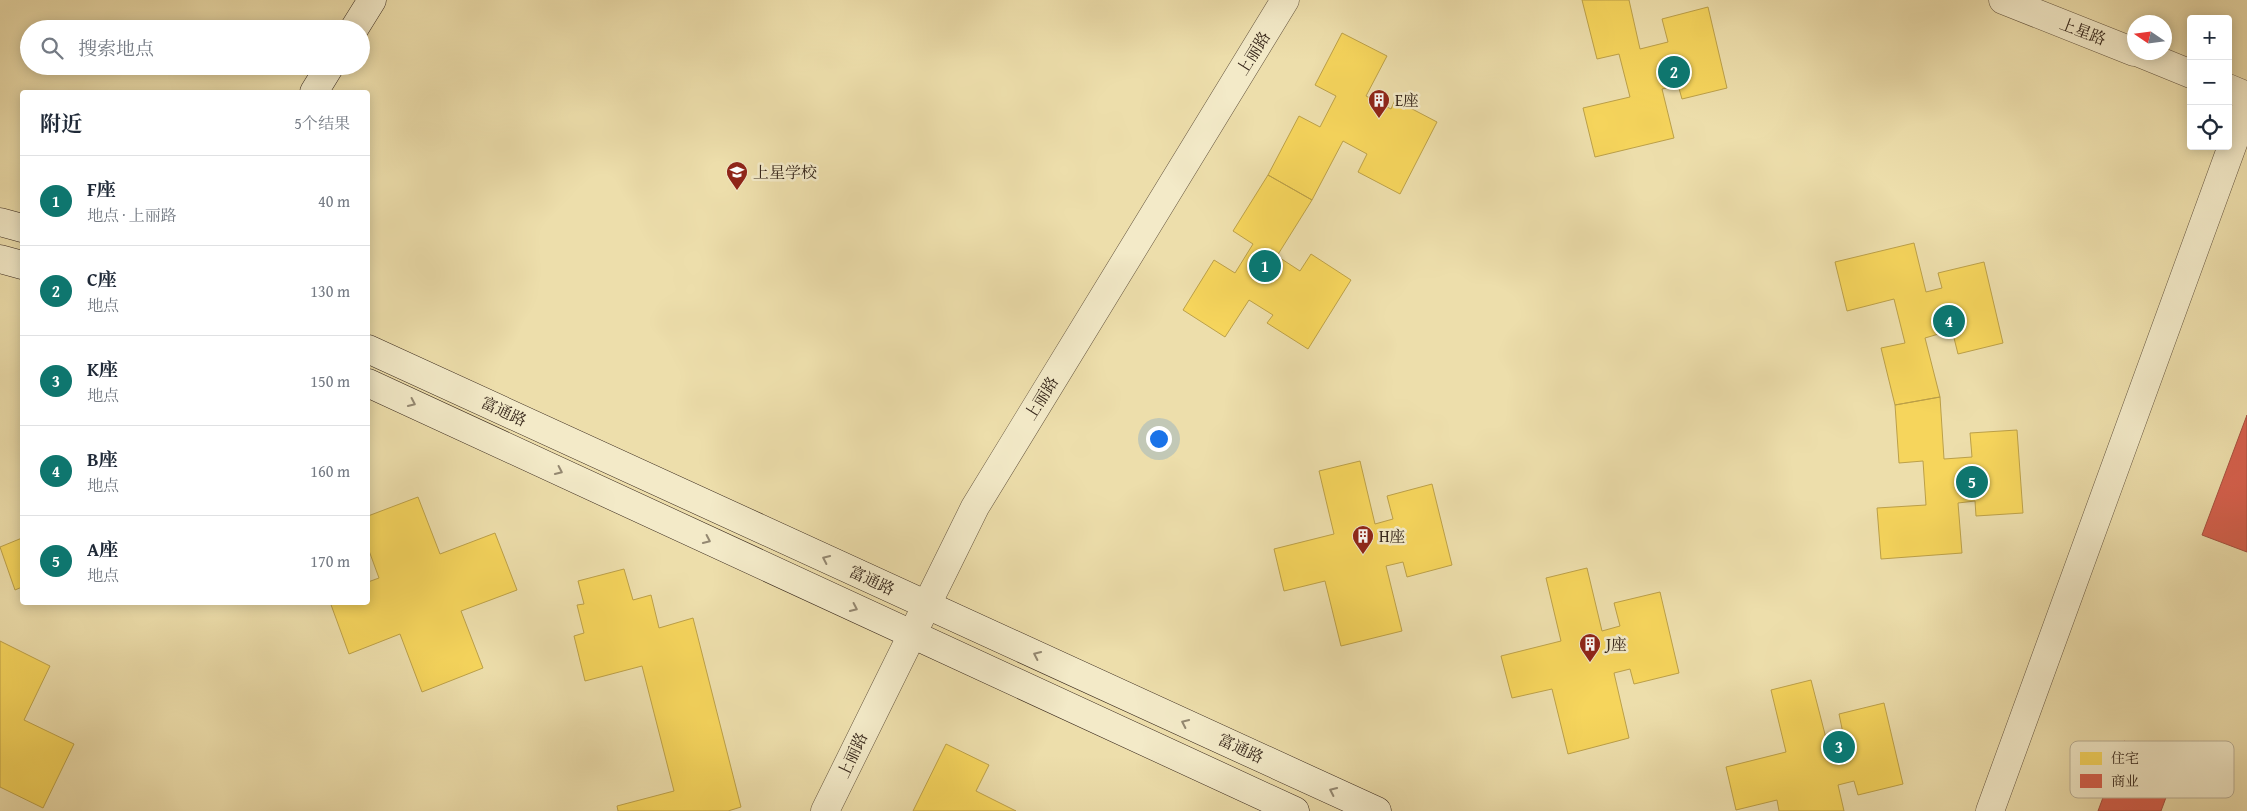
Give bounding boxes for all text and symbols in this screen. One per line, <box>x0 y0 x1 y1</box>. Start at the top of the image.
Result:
street label: 上星路 <box>2056 11 2110 51</box>
north arrow <box>2127 15 2172 60</box>
map controls <box>2187 15 2232 150</box>
button: + <box>2187 15 2232 60</box>
search box <box>20 20 370 75</box>
street label: 上丽路 <box>1230 26 1276 80</box>
icon: search <box>38 34 66 62</box>
text: 搜索地点 <box>78 34 154 62</box>
pin: 2 <box>1658 53 1690 91</box>
button: − <box>2187 60 2232 105</box>
building icon: E座 <box>1367 88 1391 119</box>
place label: E座 <box>1395 88 1419 112</box>
button: locate <box>2187 105 2232 150</box>
text: 附近 <box>40 108 82 139</box>
text: 5个结果 <box>294 111 350 135</box>
school or university icon: 上星学校 <box>725 160 749 191</box>
place label: 上星学校 <box>753 160 817 184</box>
text: F座 <box>87 175 116 203</box>
text: 1 <box>52 189 60 213</box>
text: 40 m <box>318 189 350 213</box>
text: 地点 · 上丽路 <box>87 203 177 227</box>
pin: 1 <box>1249 247 1281 285</box>
text: C座 <box>87 265 117 293</box>
text: 2 <box>52 279 60 303</box>
text: 130 m <box>310 279 350 303</box>
text: 地点 <box>87 293 119 317</box>
pin: 4 <box>1933 302 1965 340</box>
text: K座 <box>87 355 118 383</box>
text: 3 <box>52 369 60 393</box>
text: 150 m <box>310 369 350 393</box>
street label: 上丽路 <box>1018 371 1064 425</box>
text: 地点 <box>87 383 119 407</box>
street label: 富通路 <box>477 390 531 432</box>
one-way arrow <box>407 397 416 408</box>
your location <box>1146 426 1172 452</box>
text: B座 <box>87 445 118 473</box>
text: 4 <box>52 459 60 483</box>
text: 160 m <box>310 459 350 483</box>
pin: 5 <box>1956 463 1988 501</box>
one-way arrow <box>554 465 563 476</box>
text: 地点 <box>87 473 119 497</box>
building icon: H座 <box>1351 524 1375 555</box>
place label: H座 <box>1379 524 1406 548</box>
one-way arrow <box>702 533 711 544</box>
text: A座 <box>87 535 118 563</box>
text: 5 <box>52 549 60 573</box>
text: 170 m <box>310 549 350 573</box>
one-way arrow <box>822 554 831 565</box>
street label: 富通路 <box>845 559 899 601</box>
text: 地点 <box>87 563 119 587</box>
one-way arrow <box>849 601 858 612</box>
building icon: J座 <box>1578 632 1602 663</box>
place label: J座 <box>1604 632 1627 656</box>
one-way arrow <box>1034 652 1043 662</box>
one-way arrow <box>1181 719 1190 729</box>
street label: 富通路 <box>1214 727 1268 769</box>
street label: 上丽路 <box>831 728 873 782</box>
pin: 3 <box>1823 728 1855 766</box>
legend <box>2070 741 2234 798</box>
text: 住宅 <box>2111 748 2139 768</box>
text: 商业 <box>2111 771 2139 791</box>
one-way arrow <box>1329 786 1338 797</box>

